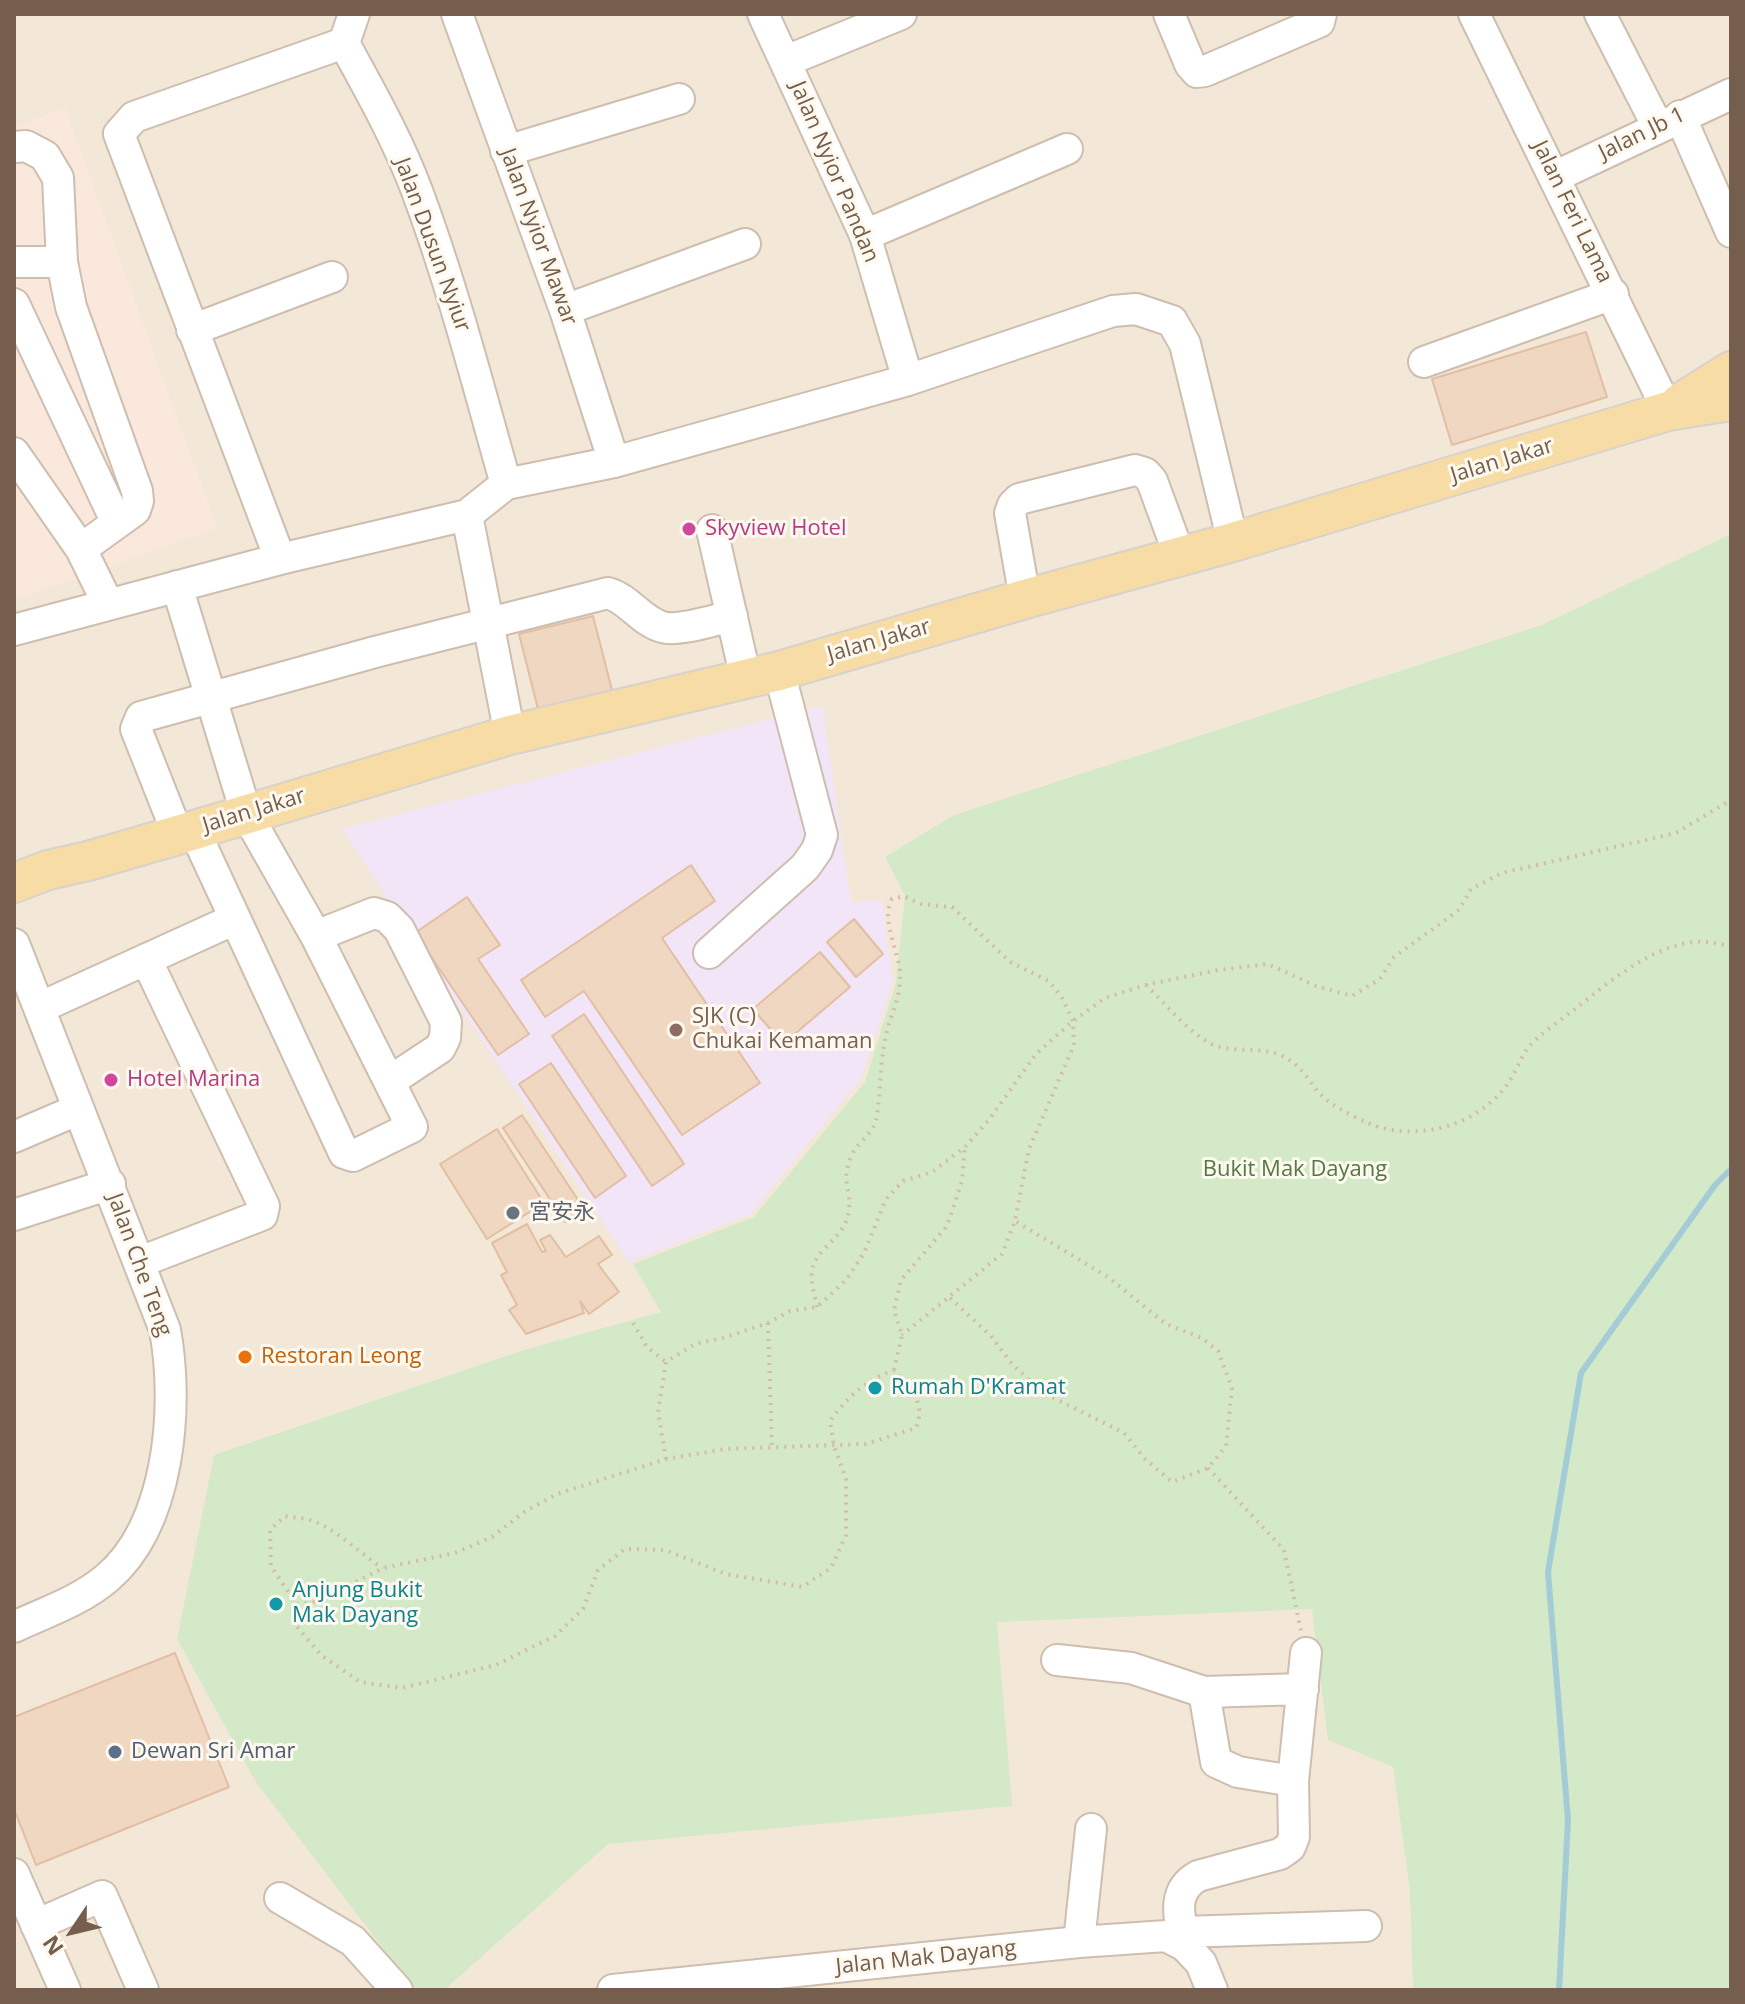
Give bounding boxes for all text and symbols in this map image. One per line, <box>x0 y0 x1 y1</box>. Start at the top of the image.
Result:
street label: Jalan Nyior Pandan <box>784 77 884 267</box>
street label: Jalan Jb 1 <box>1595 102 1689 166</box>
street label: Jalan Feri Lama <box>1526 136 1618 288</box>
street label: Jalan Nyior Mawar <box>494 145 582 329</box>
street label: Jalan Dusun Nyiur <box>388 154 476 336</box>
street label: Jalan Jakar <box>1447 433 1557 489</box>
place label: Skyview Hotel <box>705 516 847 542</box>
marker: Skyview Hotel <box>680 520 698 538</box>
street label: Jalan Jakar <box>824 614 934 668</box>
street label: Jalan Jakar <box>199 783 309 839</box>
place label: SJK (C) Chukai Kemaman <box>692 1004 872 1056</box>
marker: SJK (C) Chukai Kemaman <box>667 1021 685 1039</box>
place label: Hotel Marina <box>127 1067 260 1093</box>
marker: Hotel Marina <box>102 1071 120 1089</box>
park label: Bukit Mak Dayang <box>1203 1157 1387 1183</box>
street label: Jalan Che Teng <box>101 1190 177 1340</box>
place label: 宮安永 <box>529 1200 595 1226</box>
marker: 宮安永 <box>504 1204 522 1222</box>
place label: Restoran Leong <box>261 1344 421 1370</box>
marker: Restoran Leong <box>236 1348 254 1366</box>
place label: Rumah D'Kramat <box>891 1375 1066 1401</box>
marker: Rumah D'Kramat <box>866 1379 884 1397</box>
place label: Anjung Bukit Mak Dayang <box>292 1578 422 1630</box>
marker: Anjung Bukit Mak Dayang <box>267 1595 285 1613</box>
place label: Dewan Sri Amar <box>131 1739 296 1765</box>
marker: Dewan Sri Amar <box>106 1743 124 1761</box>
north arrow <box>32 1892 112 1972</box>
text: N <box>35 1930 70 1962</box>
street label: Jalan Mak Dayang <box>834 1935 1018 1981</box>

